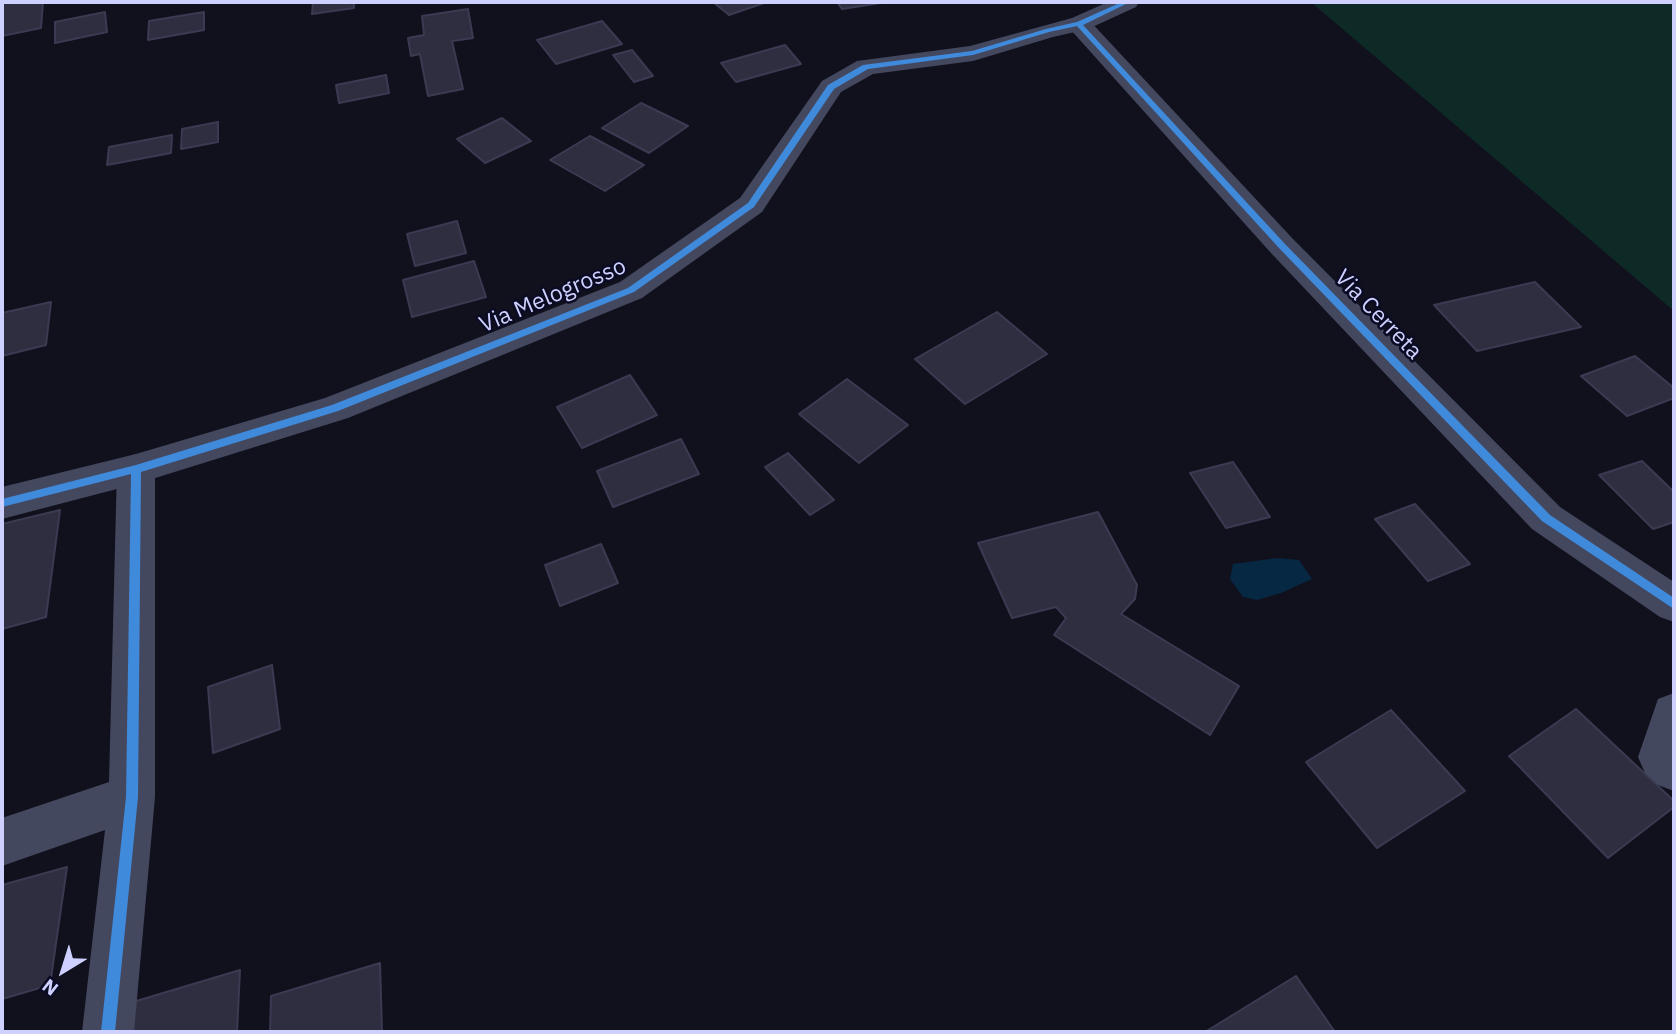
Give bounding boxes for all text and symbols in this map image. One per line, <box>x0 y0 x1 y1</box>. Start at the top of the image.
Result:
street label: Via Melogrosso <box>476 253 630 339</box>
street label: Via Cerreta <box>1328 264 1428 366</box>
north arrow <box>28 936 98 1006</box>
text: N <box>37 974 63 1001</box>

